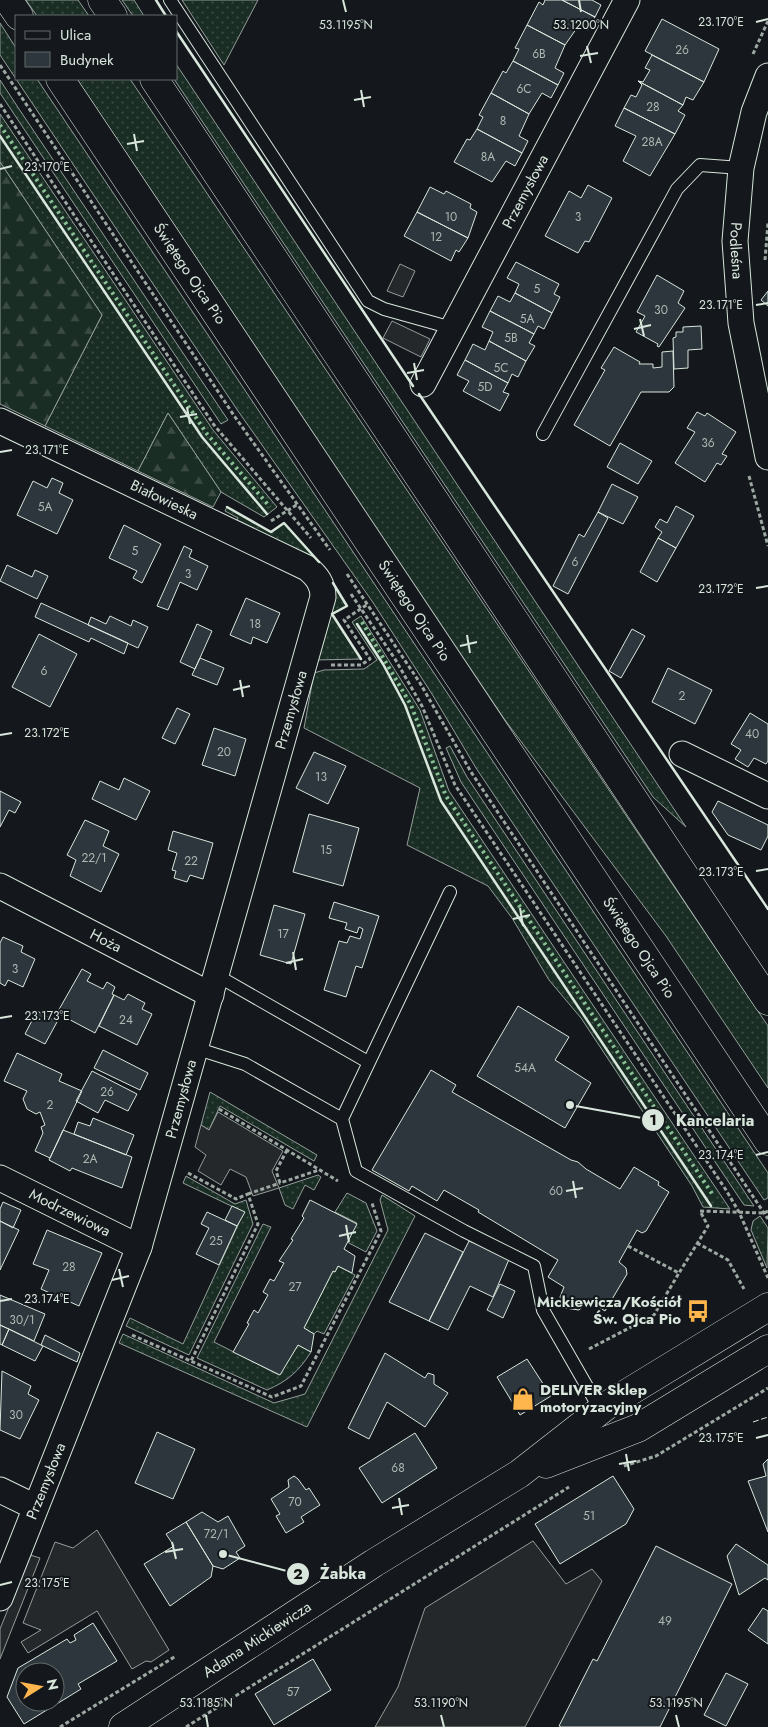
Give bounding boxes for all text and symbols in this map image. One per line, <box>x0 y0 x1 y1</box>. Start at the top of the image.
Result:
text: 23.170°E <box>698 13 744 31</box>
legend <box>15 15 178 80</box>
text: 53.1195°N <box>319 16 373 34</box>
text: 53.1200°N <box>553 16 609 34</box>
text: Ulica <box>60 24 91 46</box>
house number: 26 <box>675 41 689 59</box>
house number: 6B <box>532 45 546 63</box>
text: Budynek <box>60 49 114 71</box>
house number: 6C <box>516 80 532 98</box>
house number: 28 <box>646 98 660 116</box>
house number: 8 <box>500 112 506 130</box>
house number: 28A <box>641 133 663 151</box>
house number: 8A <box>481 148 495 166</box>
street label: Przemysłowa <box>497 151 554 232</box>
text: 23.170°E <box>24 158 70 176</box>
house number: 10 <box>445 208 457 226</box>
house number: 3 <box>575 208 582 226</box>
street label: Świętego Ojca Pio <box>148 219 232 329</box>
street label: Podleśna <box>724 221 749 280</box>
house number: 12 <box>430 228 442 246</box>
house number: 5 <box>534 280 541 298</box>
text: 23.171°E <box>699 296 743 314</box>
house number: 30 <box>654 301 668 319</box>
house number: 5A <box>520 310 534 328</box>
house number: 5B <box>504 329 518 347</box>
house number: 5C <box>494 359 509 377</box>
house number: 5D <box>478 378 492 396</box>
house number: 36 <box>701 434 715 452</box>
text: 23.171°E <box>25 441 69 459</box>
street label: Białowieska <box>127 474 202 525</box>
house number: 5A <box>38 498 52 516</box>
house number: 5 <box>132 542 139 560</box>
house number: 6 <box>572 553 579 571</box>
street label: Świętego Ojca Pio <box>373 556 456 666</box>
house number: 3 <box>185 565 192 583</box>
text: 23.172°E <box>698 580 744 598</box>
house number: 18 <box>249 615 261 633</box>
house number: 6 <box>41 662 48 680</box>
street label: Przemysłowa <box>269 668 313 752</box>
house number: 2 <box>679 687 686 705</box>
text: 23.172°E <box>24 724 70 742</box>
house number: 40 <box>745 725 759 743</box>
house number: 20 <box>217 743 231 761</box>
house number: 13 <box>315 768 327 786</box>
house number: 15 <box>320 841 332 859</box>
house number: 22/1 <box>81 849 107 867</box>
house number: 22 <box>184 852 198 870</box>
text: 23.173°E <box>699 863 744 881</box>
street label: Świętego Ojca Pio <box>597 893 681 1003</box>
street label: Hoża <box>86 923 125 958</box>
house number: 17 <box>277 925 290 943</box>
house number: 3 <box>12 960 19 978</box>
text: 23.173°E <box>25 1007 70 1025</box>
house number: 24 <box>119 1011 133 1029</box>
street label: Przemysłowa <box>160 1057 202 1141</box>
house number: 54A <box>514 1059 536 1077</box>
house number: 26 <box>100 1083 114 1101</box>
house number: 2 <box>47 1096 54 1114</box>
callout: Kancelaria <box>641 1104 764 1135</box>
text: 1 <box>649 1109 657 1131</box>
text: Kancelaria <box>676 1109 754 1132</box>
text: 23.174°E <box>698 1146 744 1164</box>
house number: 2A <box>83 1150 97 1168</box>
house number: 60 <box>549 1182 563 1200</box>
street label: Modrzewiowa <box>25 1183 114 1242</box>
house number: 25 <box>209 1232 223 1250</box>
house number: 28 <box>62 1258 76 1276</box>
house number: 27 <box>288 1278 302 1296</box>
text: 23.174°E <box>24 1290 70 1308</box>
place label: Mickiewicza/Kościół Św. Ojca Pio <box>537 1291 682 1330</box>
bus stop icon: Mickiewicza/Kościół Św. Ojca Pio <box>685 1298 711 1324</box>
house number: 30/1 <box>9 1311 35 1329</box>
place label: DELIVER Sklep motoryzacyjny <box>540 1379 647 1418</box>
shop icon: DELIVER Sklep motoryzacyjny <box>510 1386 536 1412</box>
house number: 30 <box>9 1406 23 1424</box>
text: 23.175°E <box>698 1429 744 1447</box>
street label: Przemysłowa <box>21 1439 71 1523</box>
house number: 68 <box>391 1459 405 1477</box>
house number: 70 <box>288 1493 302 1511</box>
house number: 51 <box>583 1507 595 1525</box>
house number: 72/1 <box>204 1525 228 1543</box>
callout: Żabka <box>285 1558 376 1589</box>
text: Żabka <box>320 1562 366 1585</box>
text: 2 <box>293 1563 303 1585</box>
text: 23.175°E <box>24 1574 70 1592</box>
street label: Adama Mickiewicza <box>198 1596 316 1683</box>
house number: 49 <box>658 1612 672 1630</box>
north arrow <box>15 1662 65 1712</box>
text: N <box>42 1677 64 1692</box>
house number: 57 <box>286 1683 300 1701</box>
text: 53.1185°N <box>179 1694 233 1712</box>
text: 53.1190°N <box>414 1694 468 1712</box>
text: 53.1195°N <box>649 1694 703 1712</box>

